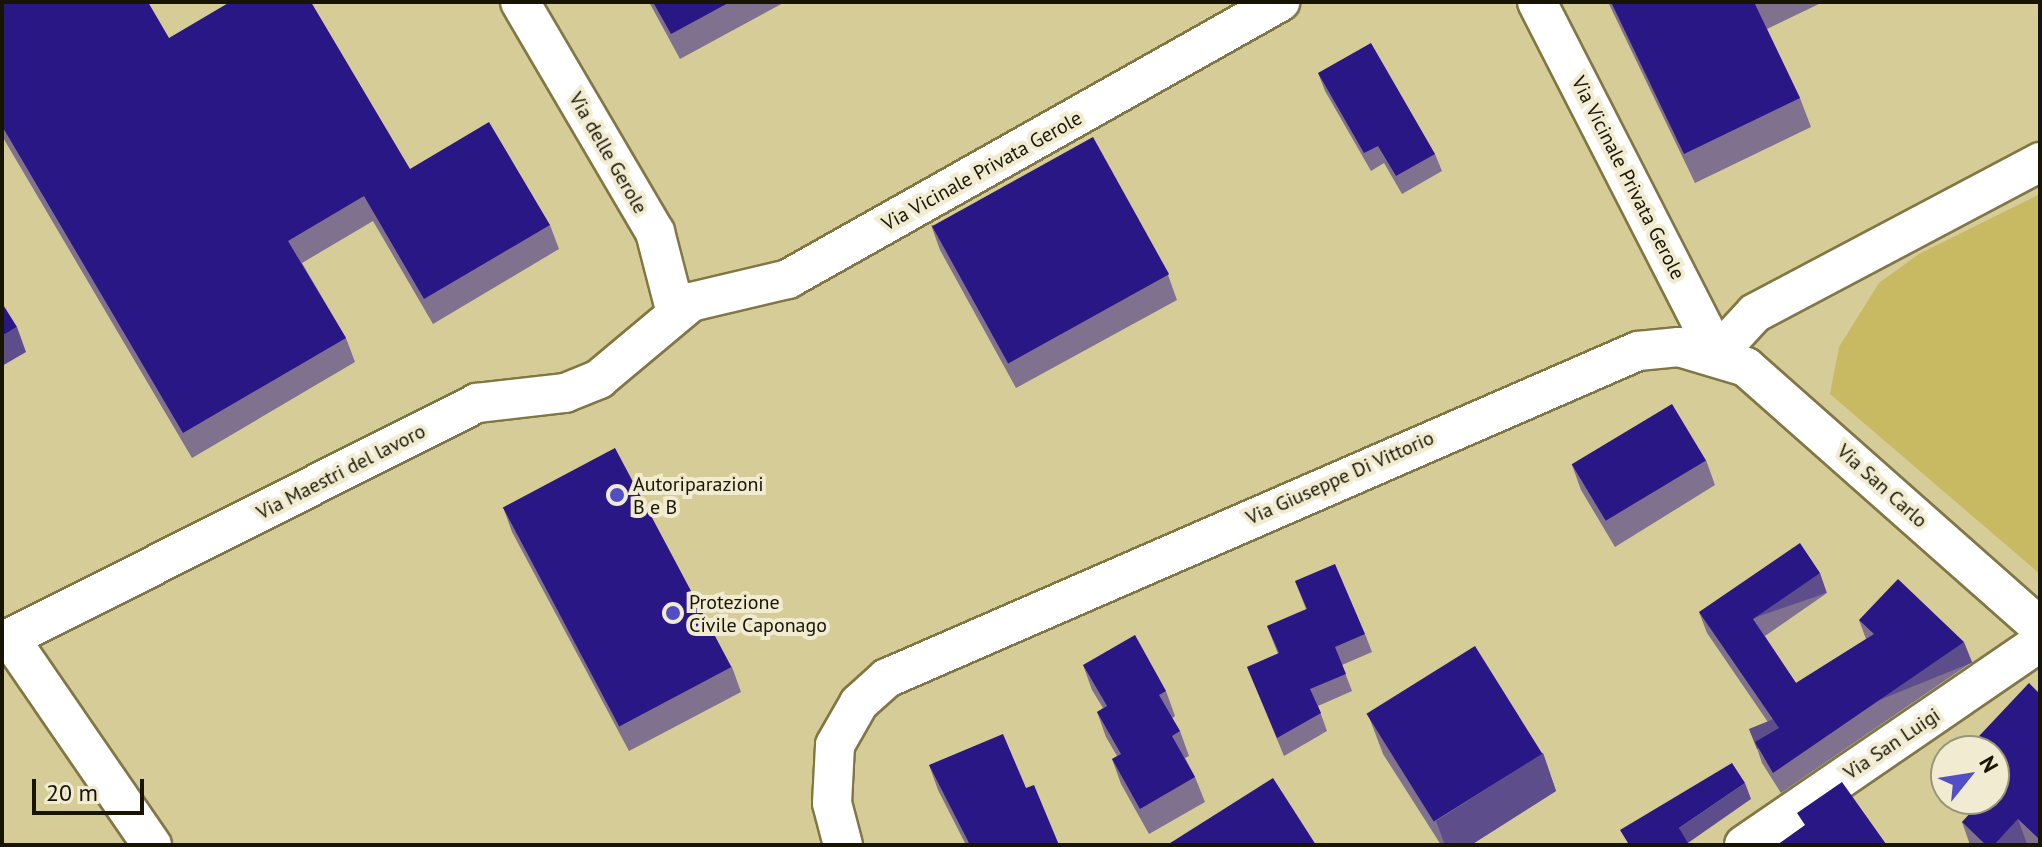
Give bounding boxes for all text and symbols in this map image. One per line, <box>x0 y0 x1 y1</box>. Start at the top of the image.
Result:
street label: Via Vicinale Privata Gerole <box>1566 72 1690 284</box>
street label: Via delle Gerole <box>564 88 652 218</box>
street label: Via Vicinale Privata Gerole <box>878 106 1086 236</box>
street label: Via Maestri del lavoro <box>253 419 429 525</box>
street label: Via Giuseppe Di Vittorio <box>1242 426 1438 530</box>
street label: Via San Carlo <box>1832 439 1932 533</box>
place label: Autoriparazioni B e B <box>633 472 764 519</box>
marker: Autoriparazioni B e B <box>608 486 626 504</box>
place label: Protezione Civile Caponago <box>689 590 827 637</box>
marker: Protezione Civile Caponago <box>664 604 682 622</box>
street label: Via San Luigi <box>1839 703 1945 785</box>
north arrow <box>1930 735 2010 815</box>
text: N <box>1973 751 2005 777</box>
scale bar <box>36 763 148 813</box>
text: 20 m <box>46 777 98 808</box>

